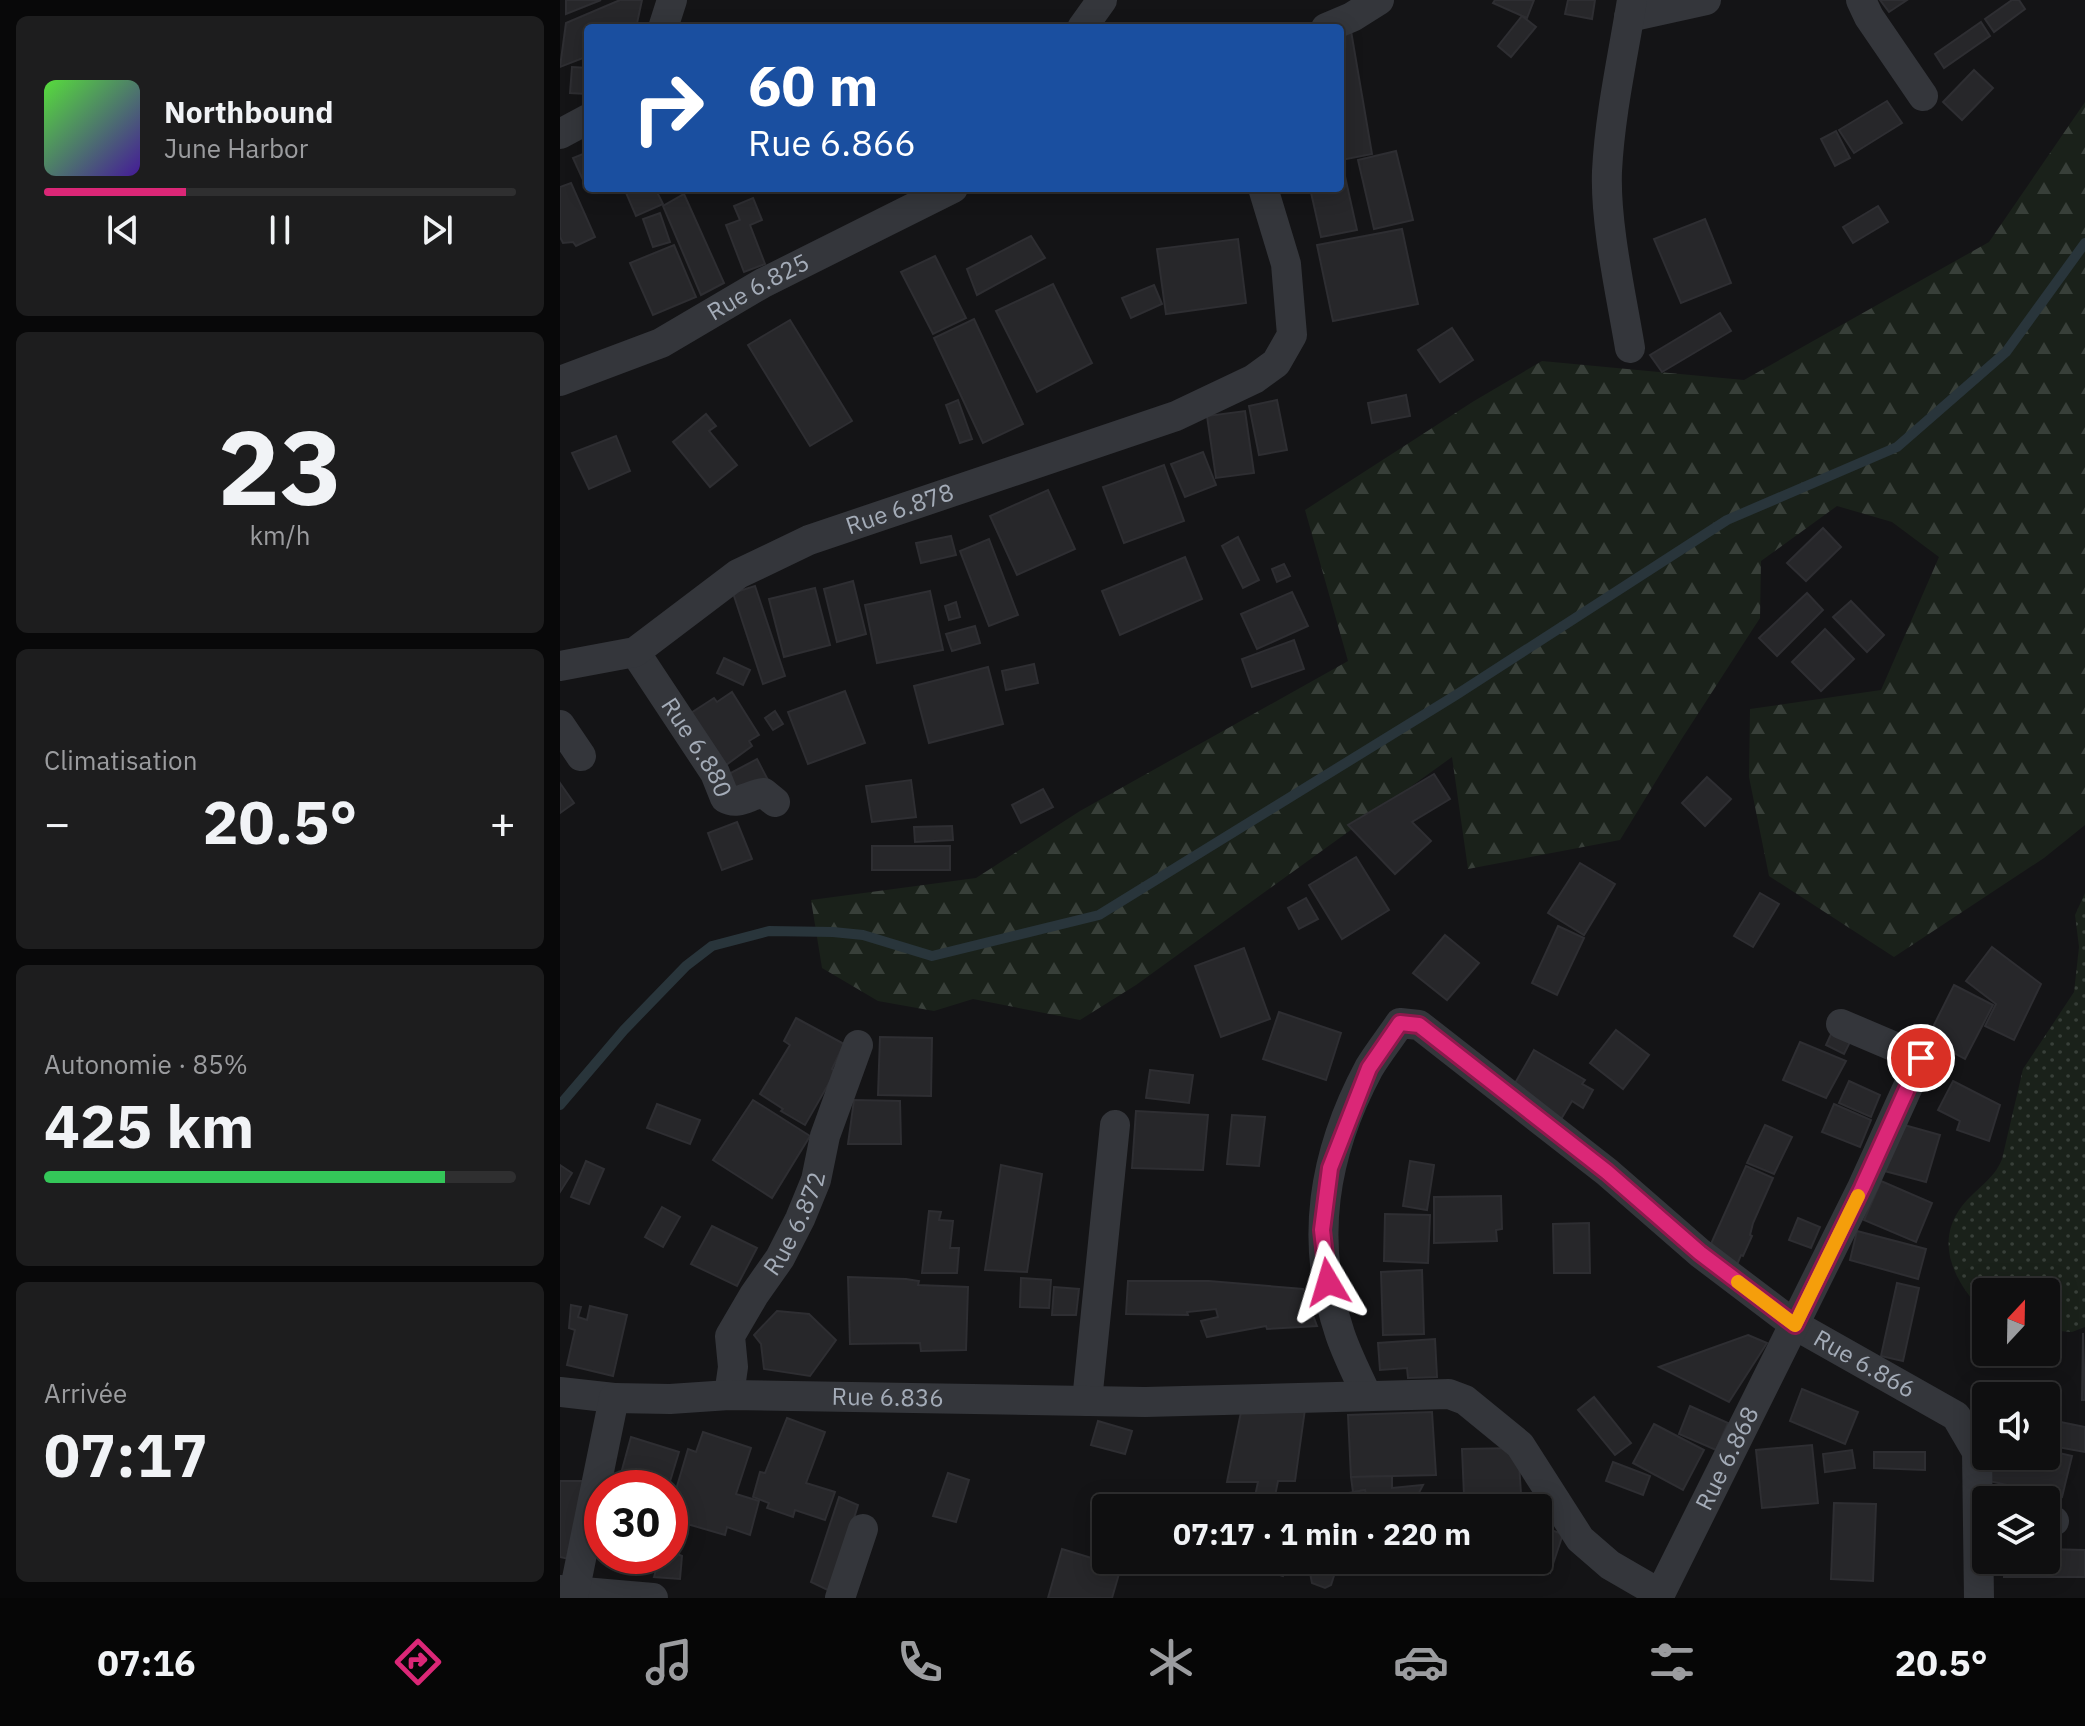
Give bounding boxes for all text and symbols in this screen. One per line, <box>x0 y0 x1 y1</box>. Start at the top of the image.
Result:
text: 60 m <box>748 49 878 121</box>
icon: right <box>616 56 720 160</box>
text: Northbound <box>164 92 333 131</box>
text: Rue 6.866 <box>748 119 916 166</box>
text: June Harbor <box>164 131 308 165</box>
icon: previous <box>101 208 145 252</box>
icon: pause <box>258 208 302 252</box>
icon: next <box>415 208 459 252</box>
street label: Rue 6.825 <box>701 246 814 327</box>
text: 23 <box>218 398 342 534</box>
street label: Rue 6.878 <box>841 475 958 541</box>
text: km/h <box>249 518 311 552</box>
street label: Rue 6.880 <box>654 691 740 802</box>
text: Climatisation <box>44 743 197 777</box>
text: 20.5° <box>203 782 357 861</box>
text: − <box>44 794 70 851</box>
text: + <box>490 794 516 851</box>
pin <box>1887 1024 1955 1092</box>
icon: arrive <box>1899 1036 1943 1080</box>
text: Autonomie · 85% <box>44 1047 248 1081</box>
text: 425 km <box>44 1086 254 1165</box>
street label: Rue 6.872 <box>756 1169 832 1281</box>
position arrow <box>1286 1240 1370 1324</box>
north arrow <box>1972 1278 2060 1366</box>
map controls <box>1972 1278 2060 1574</box>
street label: Rue 6.866 <box>1808 1322 1922 1405</box>
text: Arrivée <box>44 1376 127 1410</box>
street label: Rue 6.836 <box>831 1380 944 1414</box>
button: sound <box>1972 1382 2060 1470</box>
street label: Rue 6.868 <box>1687 1401 1766 1515</box>
text: 07:17 <box>44 1415 208 1494</box>
speed limit sign: 30 <box>584 1470 688 1574</box>
button: layers <box>1972 1486 2060 1574</box>
text: 07:17 · 1 min · 220 m <box>1173 1514 1471 1553</box>
icon: directions <box>390 1634 446 1690</box>
icon: music <box>641 1634 697 1690</box>
icon: phone <box>892 1634 948 1690</box>
icon: climate <box>1143 1634 1199 1690</box>
icon: car <box>1393 1634 1449 1690</box>
icon: filters <box>1644 1634 1700 1690</box>
text: 07:16 <box>97 1639 196 1686</box>
text: 20.5° <box>1895 1639 1988 1686</box>

